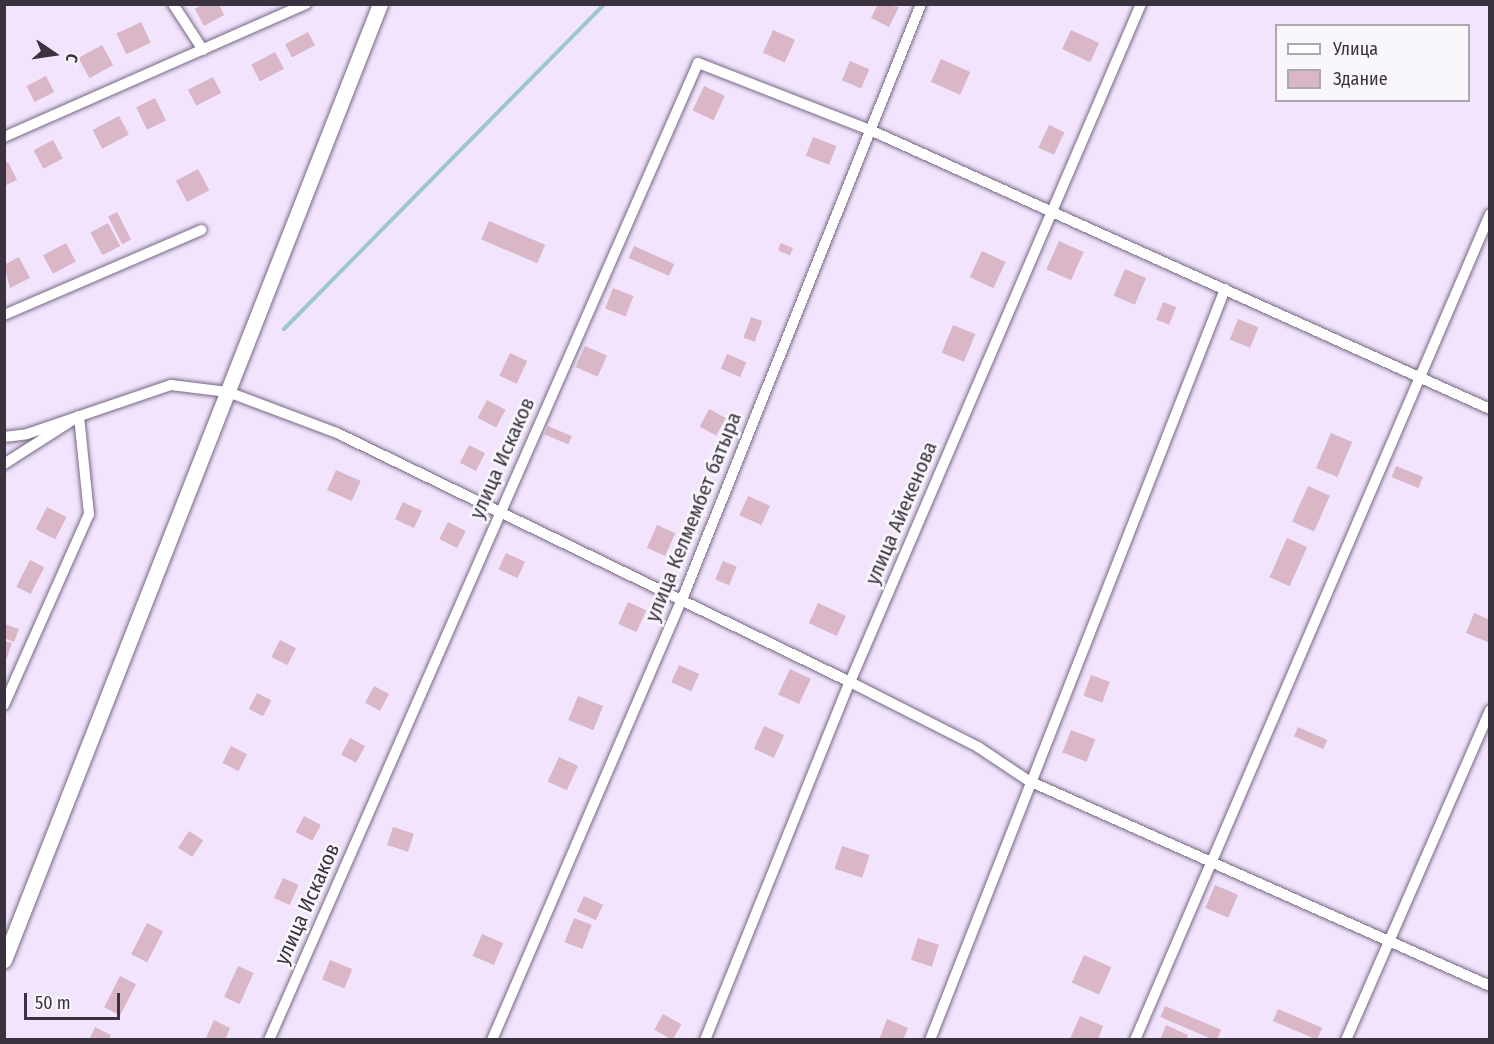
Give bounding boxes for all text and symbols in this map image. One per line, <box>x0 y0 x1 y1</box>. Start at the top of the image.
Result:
north arrow <box>24 24 84 84</box>
legend <box>1275 24 1470 102</box>
text: Улица <box>1333 38 1378 60</box>
text: С <box>62 52 82 64</box>
text: Здание <box>1333 68 1388 90</box>
street label: улица Искаков <box>464 393 540 523</box>
street label: улица Келмембет батыра <box>639 408 747 626</box>
street label: улица Айекенова <box>859 438 943 588</box>
street label: улица Искаков <box>269 839 345 969</box>
scale bar <box>27 981 123 1019</box>
text: 50 m <box>35 992 71 1014</box>

